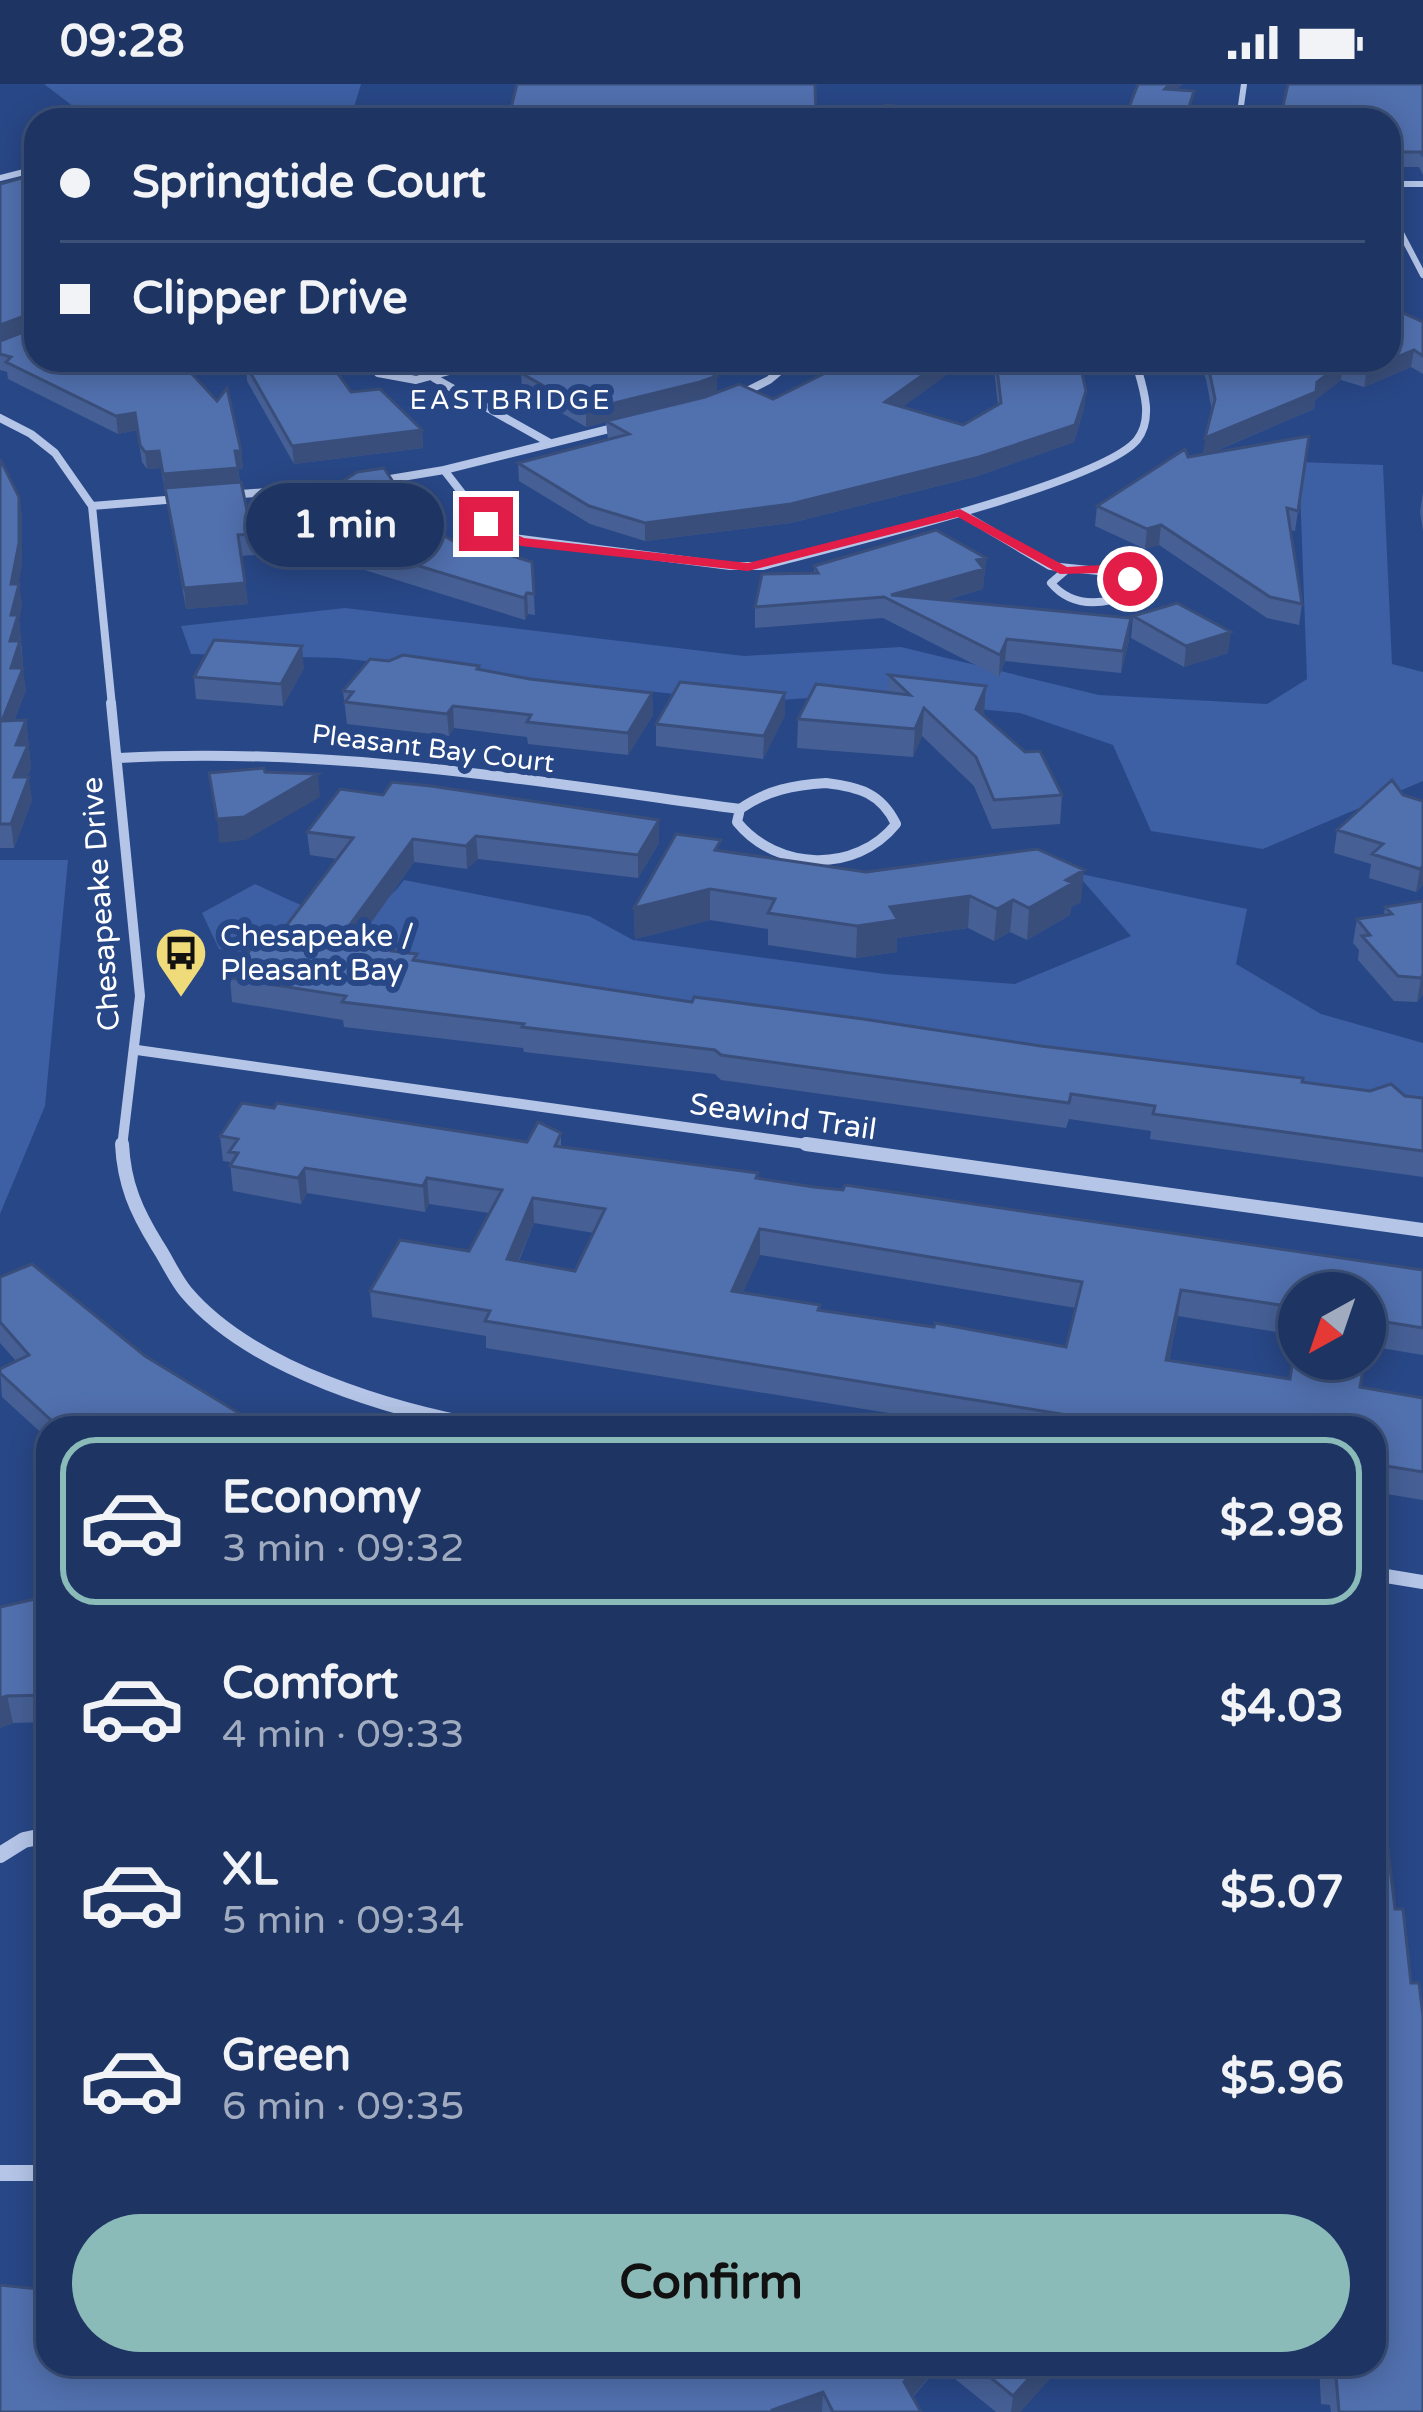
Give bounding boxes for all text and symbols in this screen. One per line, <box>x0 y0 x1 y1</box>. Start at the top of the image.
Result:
text: 09:28 <box>60 15 185 69</box>
text: Springtide Court <box>132 156 486 210</box>
text: Clipper Drive <box>132 272 408 326</box>
district label: EASTBRIDGE <box>409 384 613 417</box>
callout: 1 min <box>246 482 444 566</box>
route end <box>459 497 513 551</box>
text: 1 min <box>293 501 397 548</box>
route start <box>1103 552 1157 606</box>
street label: Pleasant Bay Court <box>310 718 556 780</box>
street label: Chesapeake Drive <box>74 776 128 1032</box>
place label: Chesapeake / Pleasant Bay <box>220 918 414 989</box>
bus stop icon: Chesapeake / Pleasant Bay <box>153 925 209 999</box>
street label: Seawind Trail <box>687 1086 879 1148</box>
north arrow <box>1278 1272 1386 1380</box>
map controls <box>1278 1272 1386 1380</box>
icon: car <box>78 1467 186 1575</box>
text: Economy <box>222 1471 421 1525</box>
text: $2.98 <box>1220 1494 1344 1548</box>
text: 3 min · 09:32 <box>222 1525 464 1572</box>
icon: car <box>78 1653 186 1761</box>
text: Comfort <box>222 1657 398 1711</box>
text: $4.03 <box>1220 1680 1344 1734</box>
text: 4 min · 09:33 <box>222 1711 464 1758</box>
icon: car <box>78 1839 186 1947</box>
text: XL <box>222 1843 278 1897</box>
text: $5.07 <box>1220 1866 1344 1920</box>
text: 5 min · 09:34 <box>222 1897 464 1944</box>
icon: car <box>78 2025 186 2133</box>
text: Green <box>222 2029 351 2083</box>
text: $5.96 <box>1220 2052 1344 2106</box>
text: 6 min · 09:35 <box>222 2083 464 2130</box>
button: Confirm <box>72 2214 1350 2352</box>

